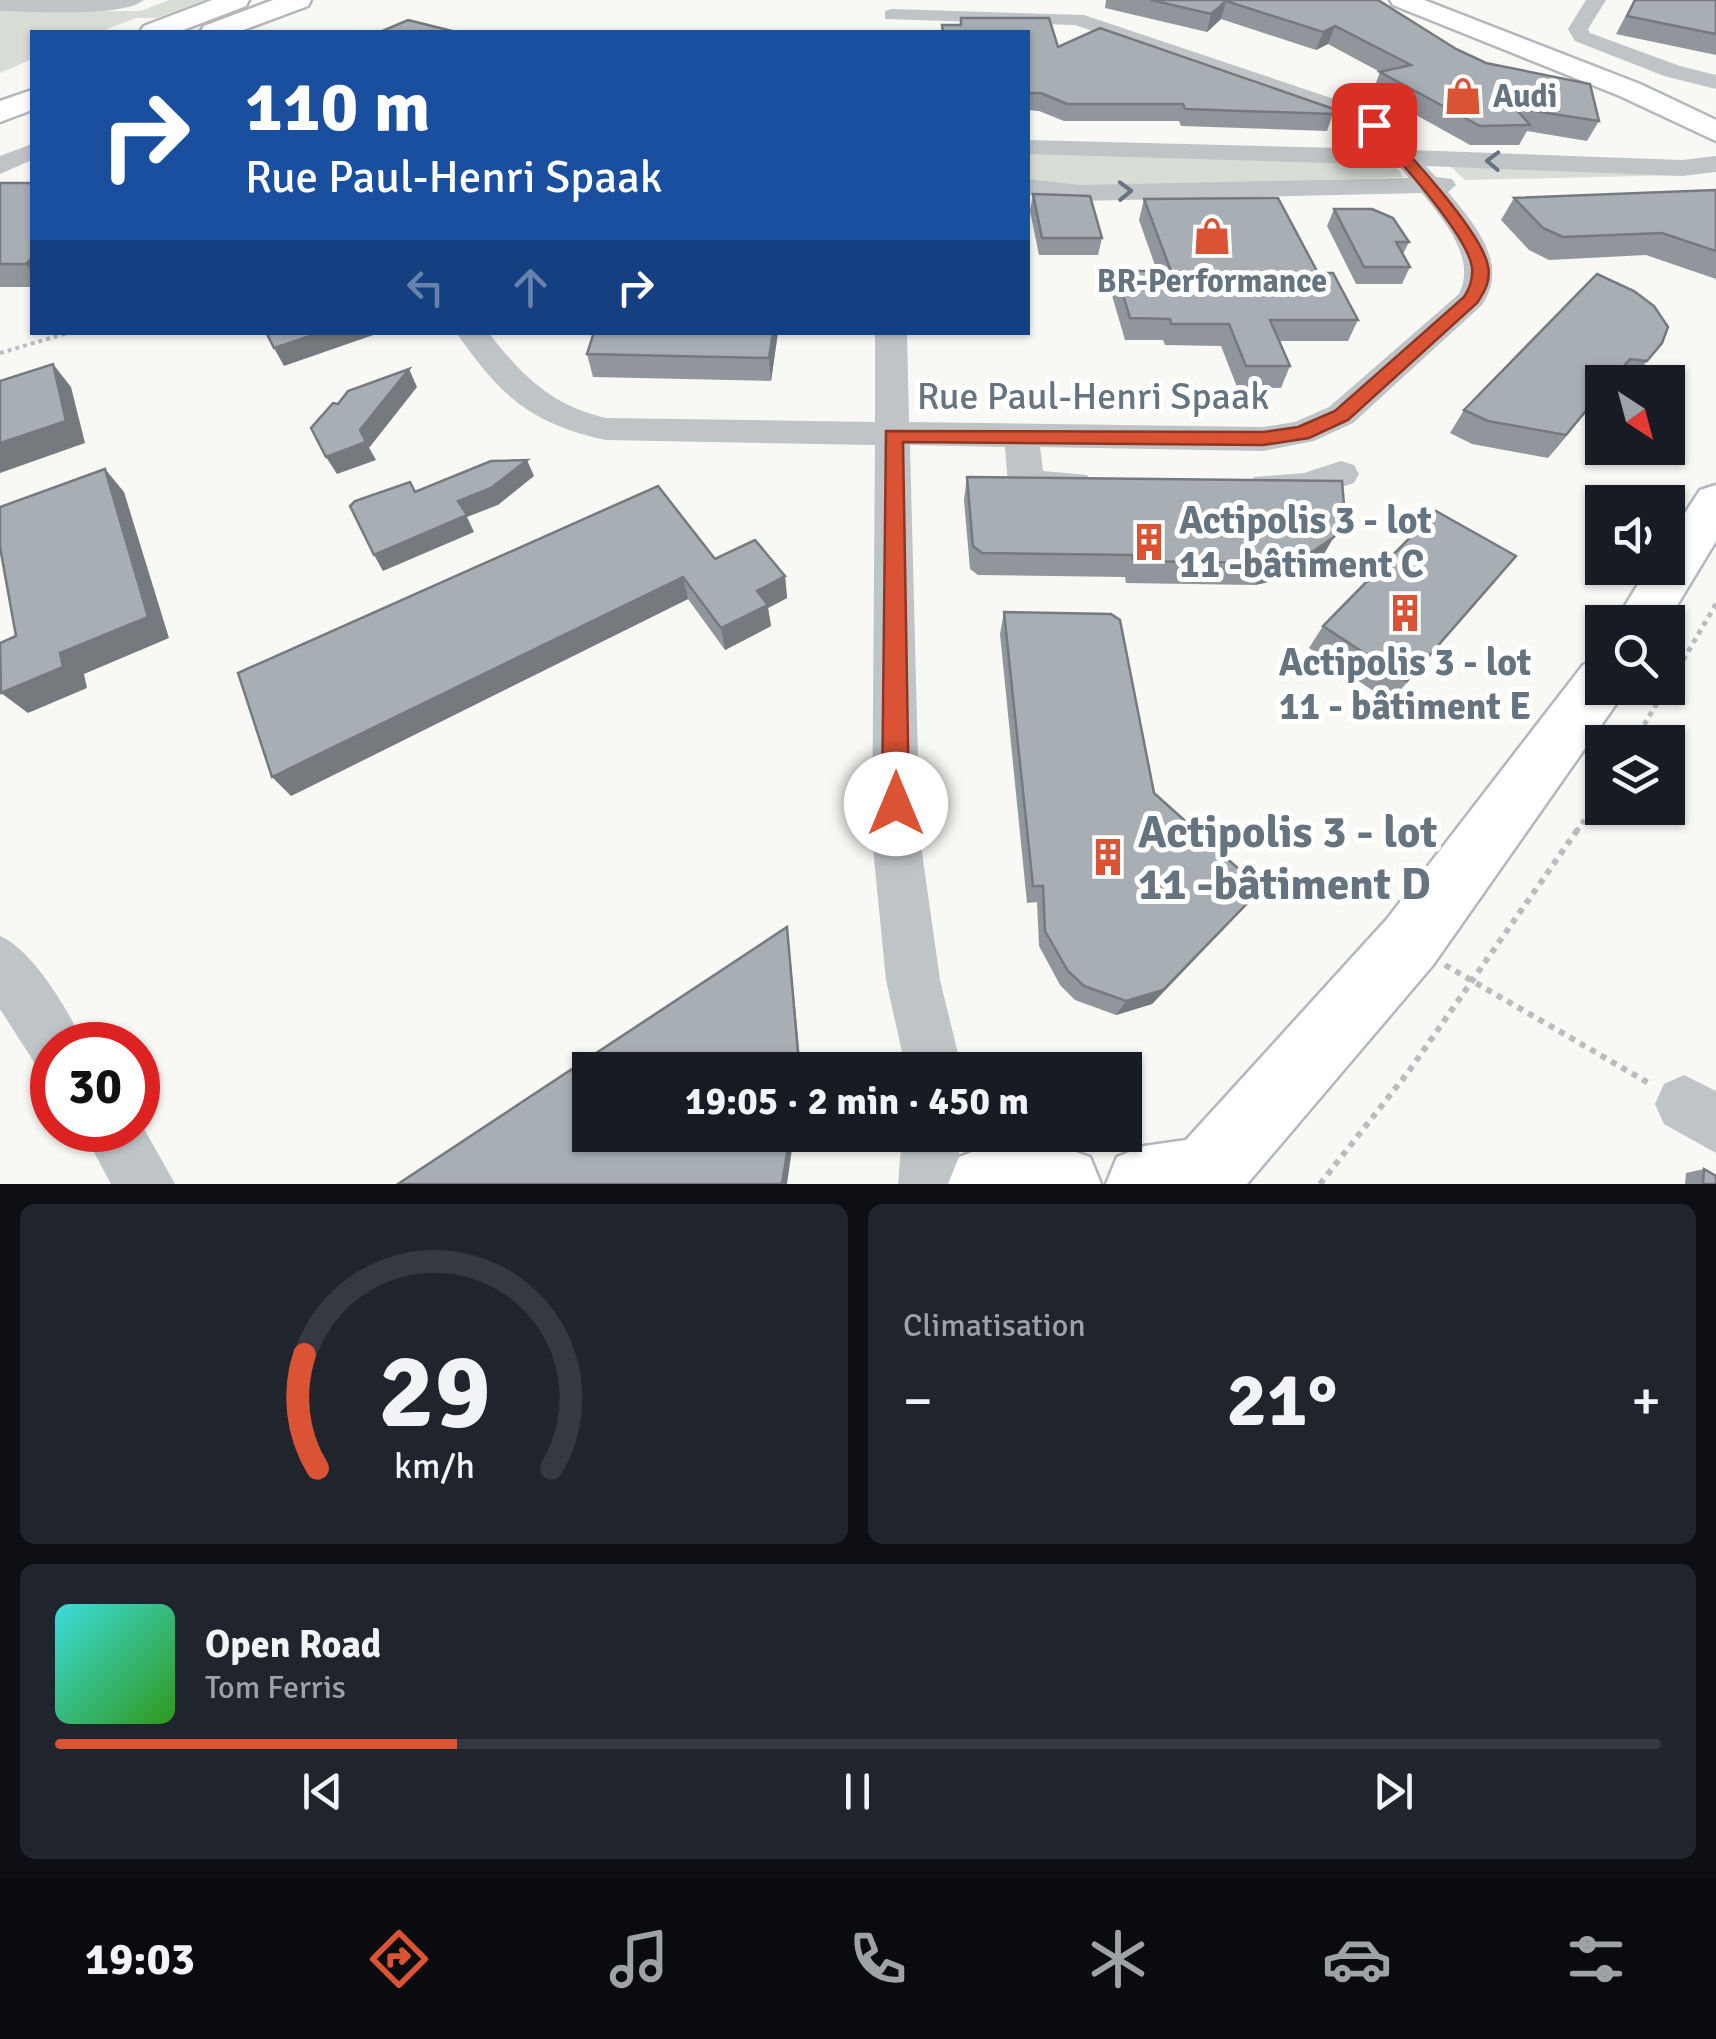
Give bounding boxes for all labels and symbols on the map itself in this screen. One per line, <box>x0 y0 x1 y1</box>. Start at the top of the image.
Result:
shop icon: Audi <box>1442 75 1484 117</box>
place label: Audi <box>1493 77 1557 116</box>
pin <box>1332 83 1417 168</box>
one-way arrow <box>1484 151 1500 172</box>
one-way arrow <box>1117 181 1133 202</box>
shop icon: BR-Performance <box>1191 215 1233 257</box>
place label: BR-Performance <box>1097 262 1327 301</box>
north arrow <box>1585 365 1685 465</box>
street label: Rue Paul-Henri Spaak <box>917 373 1269 420</box>
place label: Actipolis 3 - lot 11 -bâtiment C <box>1179 497 1432 588</box>
building icon: Actipolis 3 - lot 11 -bâtiment C <box>1128 521 1170 563</box>
building icon: Actipolis 3 - lot 11 - bâtiment E <box>1384 592 1426 634</box>
place label: Actipolis 3 - lot 11 - bâtiment E <box>1279 639 1531 730</box>
position arrow <box>844 752 948 856</box>
place label: Actipolis 3 - lot 11 -bâtiment D <box>1138 805 1437 912</box>
building icon: Actipolis 3 - lot 11 -bâtiment D <box>1087 836 1129 878</box>
speed limit sign: 30 <box>30 1022 160 1152</box>

